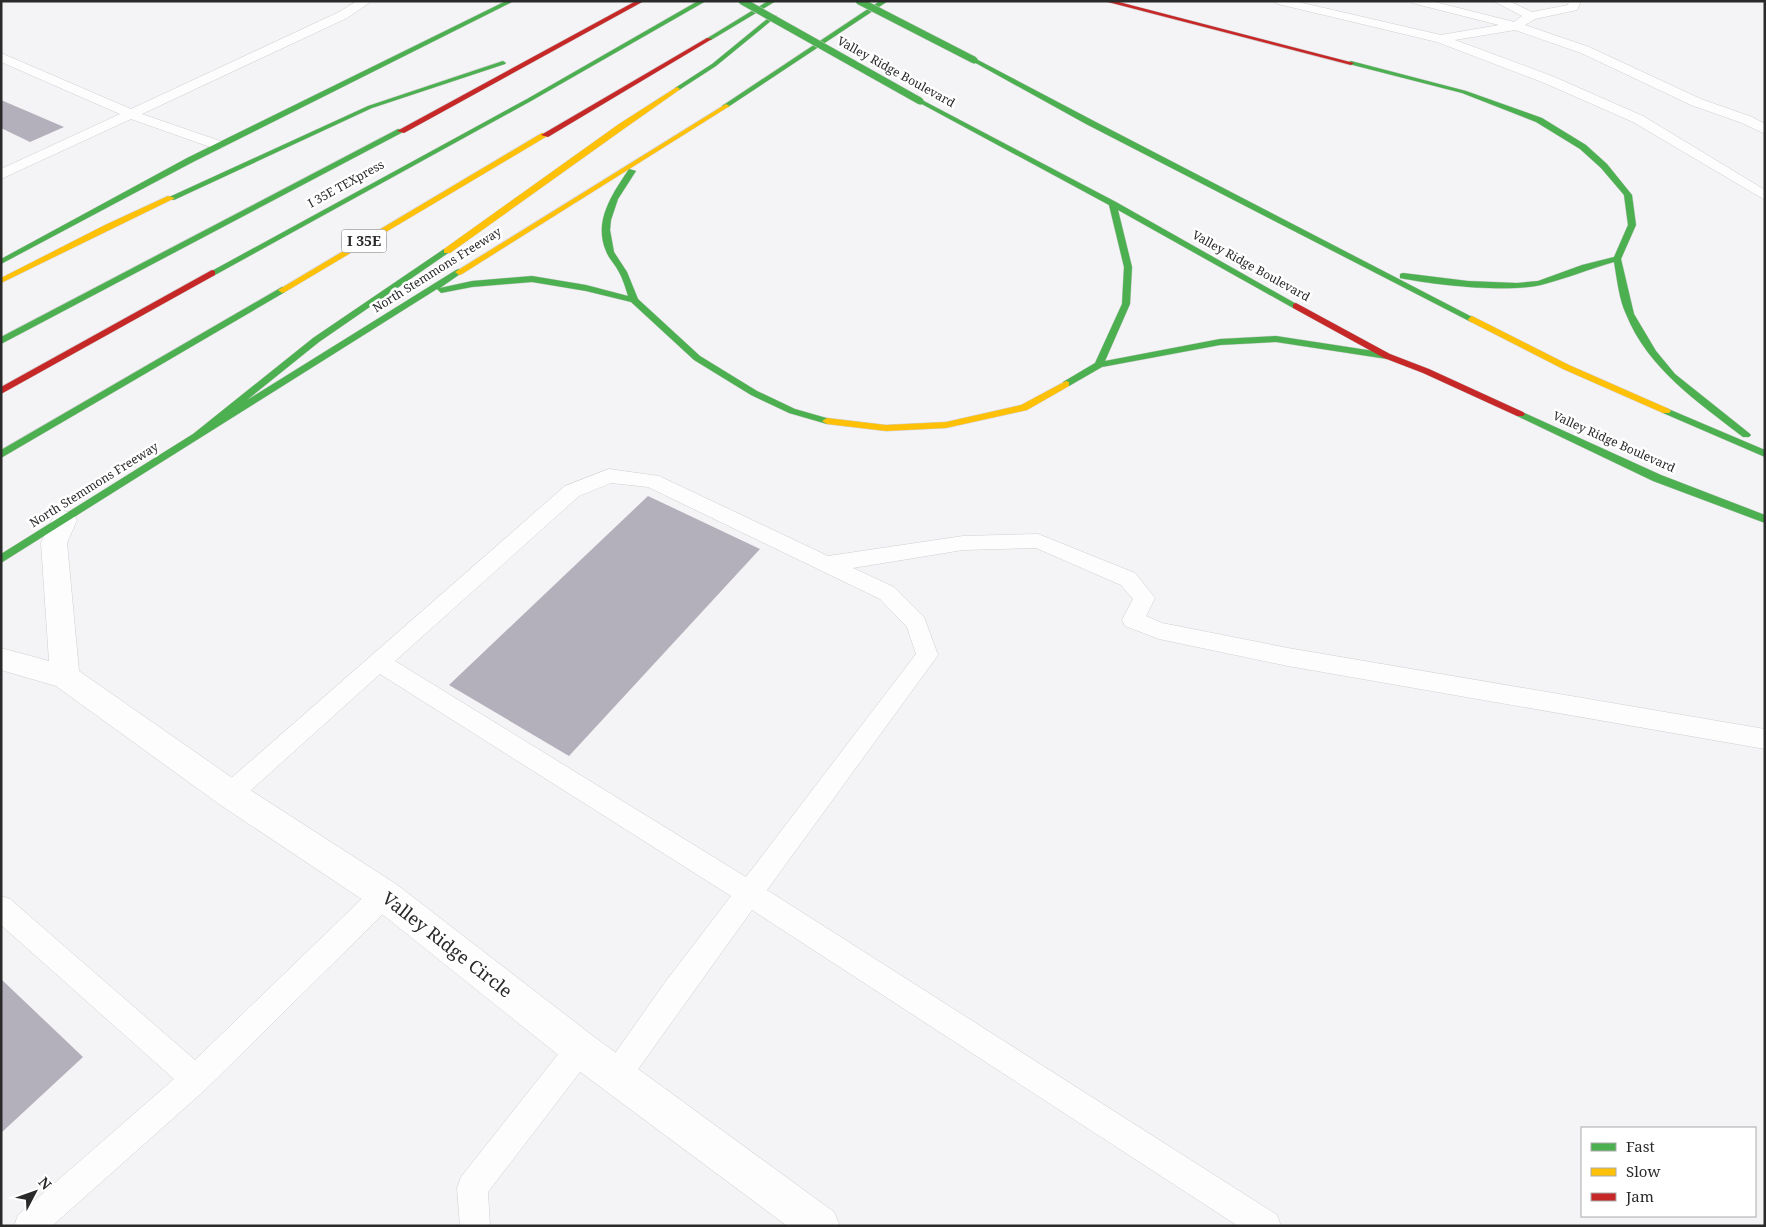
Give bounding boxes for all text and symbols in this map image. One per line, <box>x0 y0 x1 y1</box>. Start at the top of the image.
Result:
street label: Valley Ridge Boulevard <box>834 32 959 111</box>
street label: I 35E TEXpress <box>305 156 387 211</box>
street label: North Stemmons Freeway <box>369 223 505 316</box>
street label: Valley Ridge Boulevard <box>1189 226 1314 305</box>
road number: I 35E <box>342 230 386 252</box>
street label: Valley Ridge Boulevard <box>1550 407 1679 476</box>
street label: North Stemmons Freeway <box>26 438 162 531</box>
street label: Valley Ridge Circle <box>378 886 518 1003</box>
legend <box>1581 1127 1756 1217</box>
text: Fast <box>1626 1136 1655 1156</box>
text: Slow <box>1626 1161 1660 1181</box>
north arrow <box>10 1167 60 1217</box>
text: N <box>34 1173 56 1194</box>
text: Jam <box>1625 1186 1654 1206</box>

